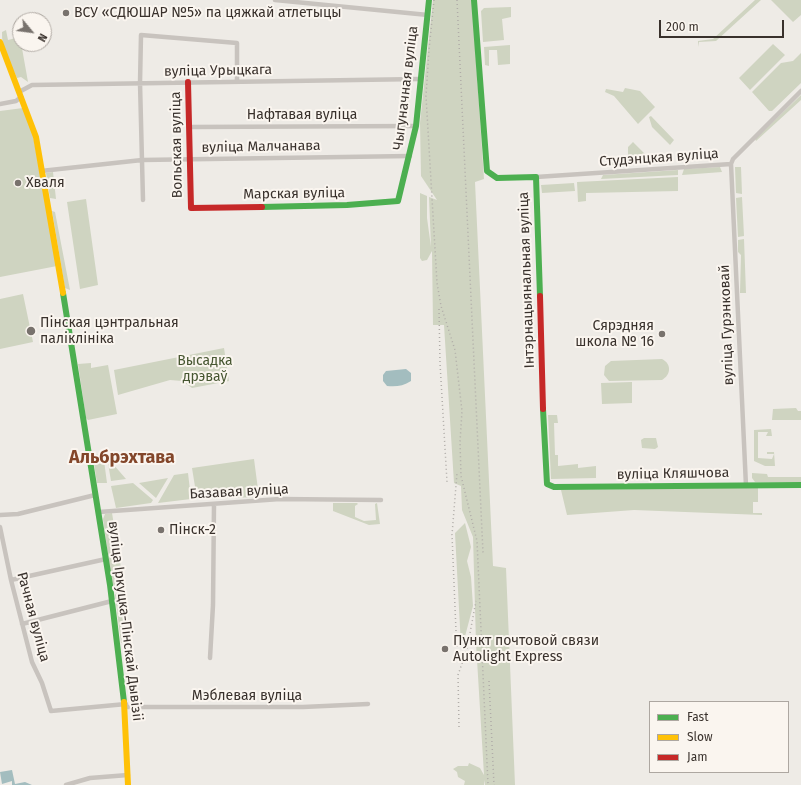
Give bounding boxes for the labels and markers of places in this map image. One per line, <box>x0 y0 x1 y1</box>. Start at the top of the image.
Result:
place label: ВСУ «СДЮШАР №5» па цяжкай атлетыцы <box>74 5 341 21</box>
marker: ВСУ «СДЮШАР №5» па цяжкай атлетыцы <box>61 8 71 18</box>
place label: Хваля <box>26 175 65 191</box>
marker: Хваля <box>13 178 23 188</box>
place label: Пінская цэнтральная паліклініка <box>40 315 179 348</box>
place label: Сярэдняя школа № 16 <box>575 318 654 350</box>
marker: Пінская цэнтральная паліклініка <box>25 325 37 337</box>
marker: Сярэдняя школа № 16 <box>657 329 667 339</box>
place label: Пінск-2 <box>169 522 216 538</box>
marker: Пінск-2 <box>156 525 166 535</box>
place label: Пункт почтовой связи Autolight Express <box>453 633 599 666</box>
marker: Пункт почтовой связи Autolight Express <box>440 644 450 654</box>

